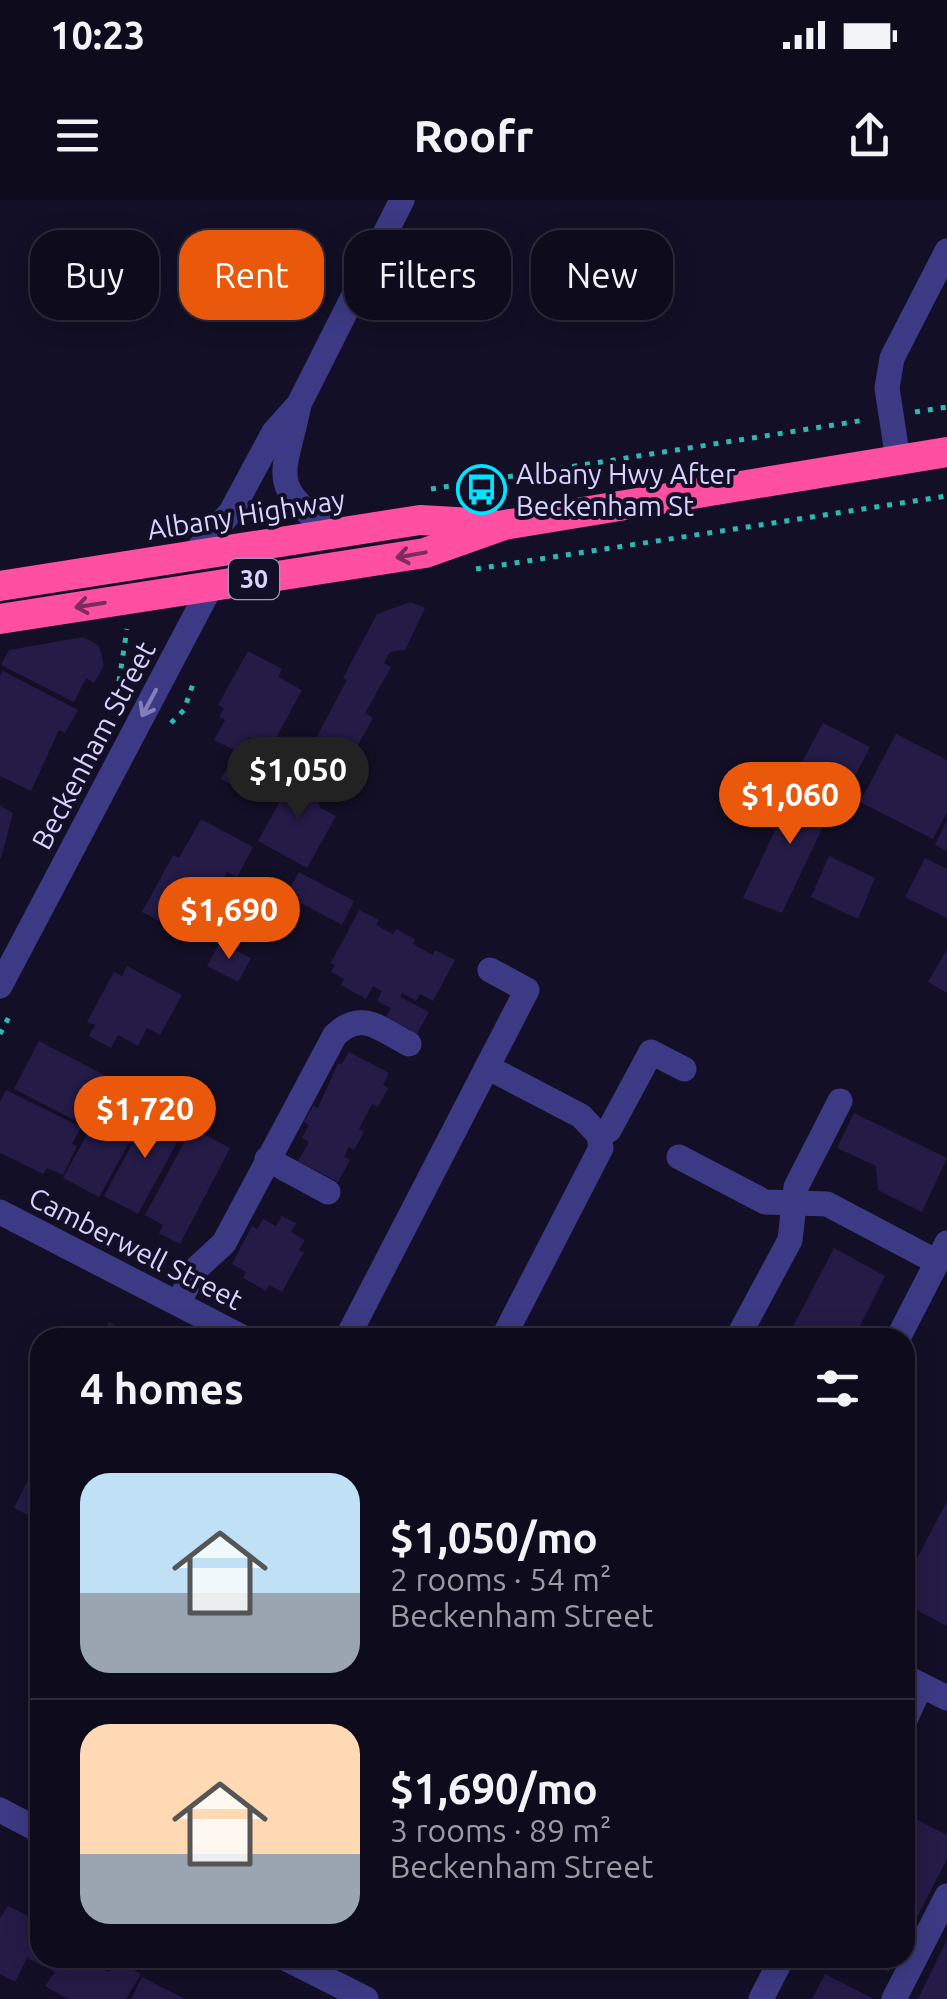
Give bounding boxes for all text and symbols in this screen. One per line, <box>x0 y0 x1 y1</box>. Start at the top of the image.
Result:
text: 10:23 <box>50 14 145 56</box>
icon: menu <box>50 108 105 163</box>
icon: share <box>842 108 897 163</box>
text: Roofr <box>414 110 533 161</box>
chip: Buy <box>30 230 159 320</box>
chip: Rent <box>179 230 324 320</box>
chip: Filters <box>344 230 511 320</box>
chip: New <box>531 230 673 320</box>
place label: Albany Hwy After Beckenham St <box>516 458 736 521</box>
bus stop icon: Albany Hwy After Beckenham St <box>455 463 507 515</box>
street label: Albany Highway <box>145 483 347 545</box>
one-way arrow <box>396 546 428 565</box>
road number: 30 <box>229 559 279 599</box>
one-way arrow <box>74 596 107 614</box>
street label: Beckenham Street <box>25 636 161 854</box>
one-way arrow <box>139 687 158 717</box>
pin: $1,050 <box>217 737 379 822</box>
text: $1,050 <box>249 751 347 787</box>
pin: $1,060 <box>709 762 871 847</box>
text: $1,060 <box>741 776 839 812</box>
pin: $1,690 <box>148 877 310 962</box>
text: $1,690 <box>180 891 278 927</box>
pin: $1,720 <box>64 1076 226 1161</box>
text: $1,720 <box>96 1090 194 1126</box>
street label: Camberwell Street <box>24 1181 248 1315</box>
icon: filters <box>810 1361 865 1416</box>
text: 4 homes <box>80 1365 244 1412</box>
icon: home <box>160 1513 280 1633</box>
text: $1,050/mo <box>390 1514 598 1561</box>
text: 2 rooms · 54 m² <box>390 1561 611 1597</box>
text: Beckenham Street <box>390 1597 653 1633</box>
icon: home <box>160 1764 280 1884</box>
text: $1,690/mo <box>390 1765 598 1812</box>
text: 3 rooms · 89 m² <box>390 1812 611 1848</box>
text: Beckenham Street <box>390 1848 653 1884</box>

